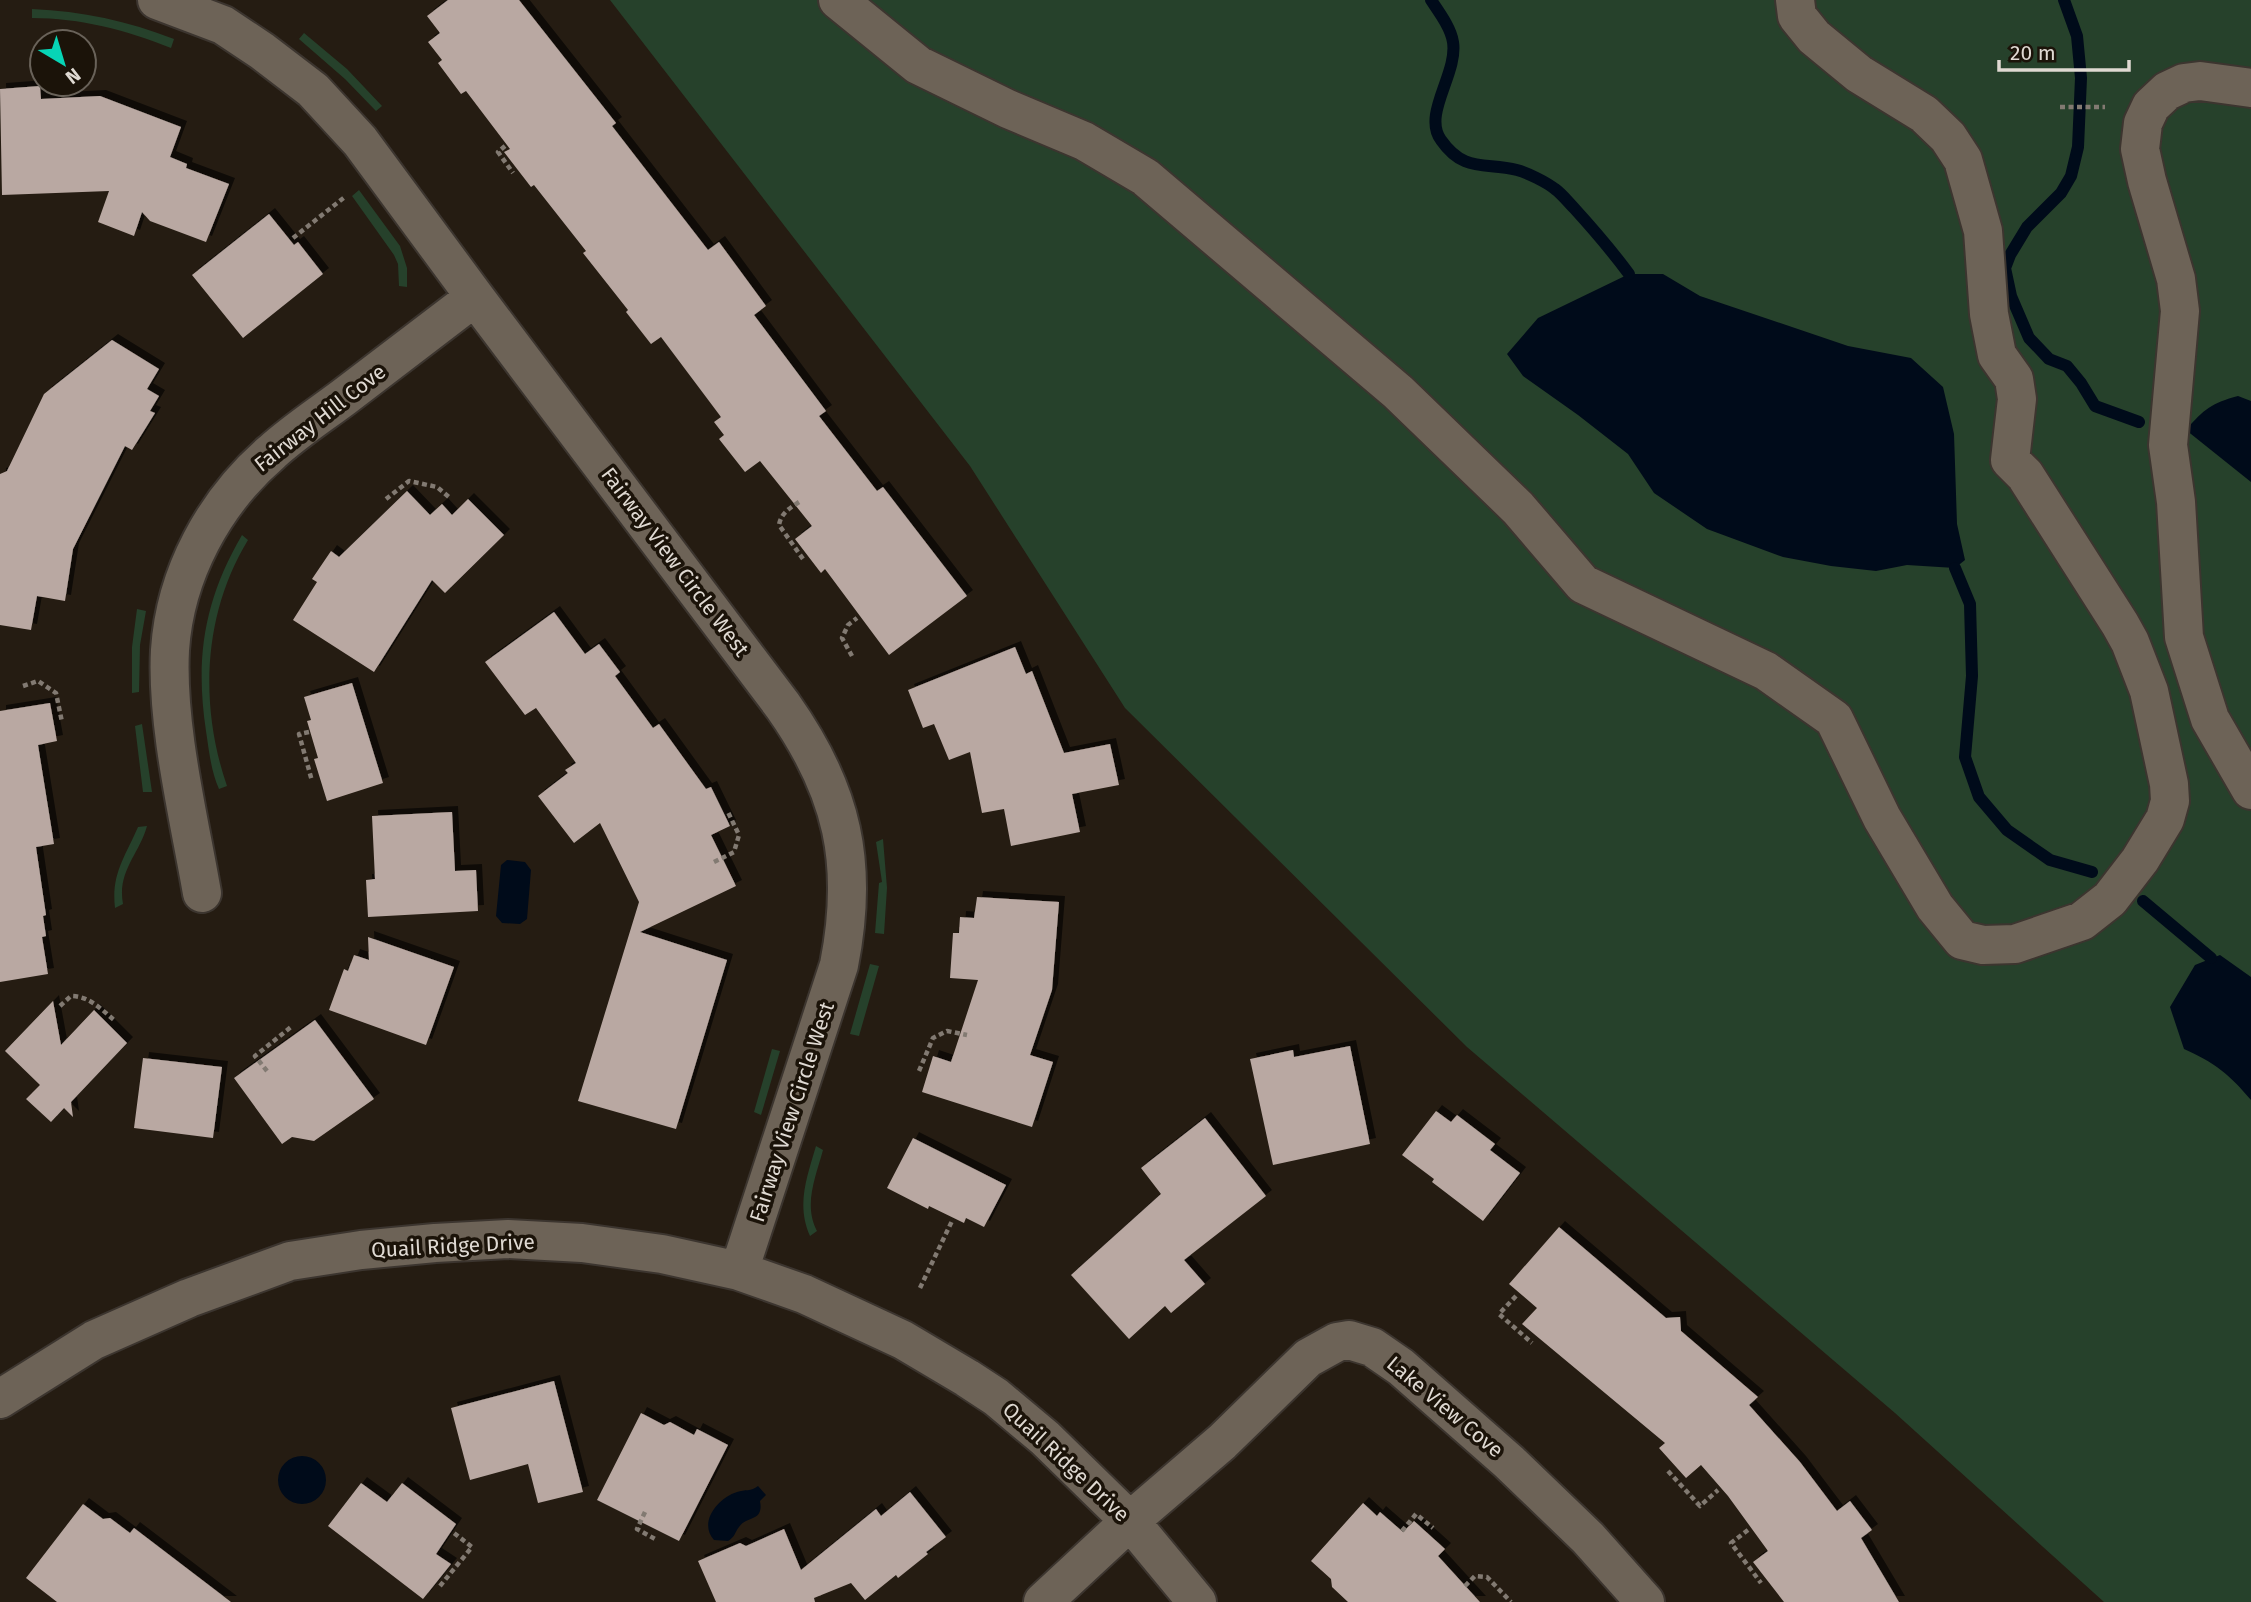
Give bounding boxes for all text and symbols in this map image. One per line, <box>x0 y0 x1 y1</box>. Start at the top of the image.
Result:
north arrow <box>28 28 98 98</box>
scale bar <box>1999 28 2128 72</box>
text: 20 m <box>2010 40 2056 66</box>
text: N <box>61 63 85 89</box>
street label: Fairway Hill Cove <box>249 359 391 477</box>
street label: Fairway View Circle West <box>595 462 755 662</box>
street label: Fairway View Circle West <box>744 998 840 1225</box>
street label: Quail Ridge Drive <box>371 1229 535 1263</box>
street label: Lake View Cove <box>1381 1351 1509 1463</box>
street label: Quail Ridge Drive <box>997 1397 1135 1527</box>

